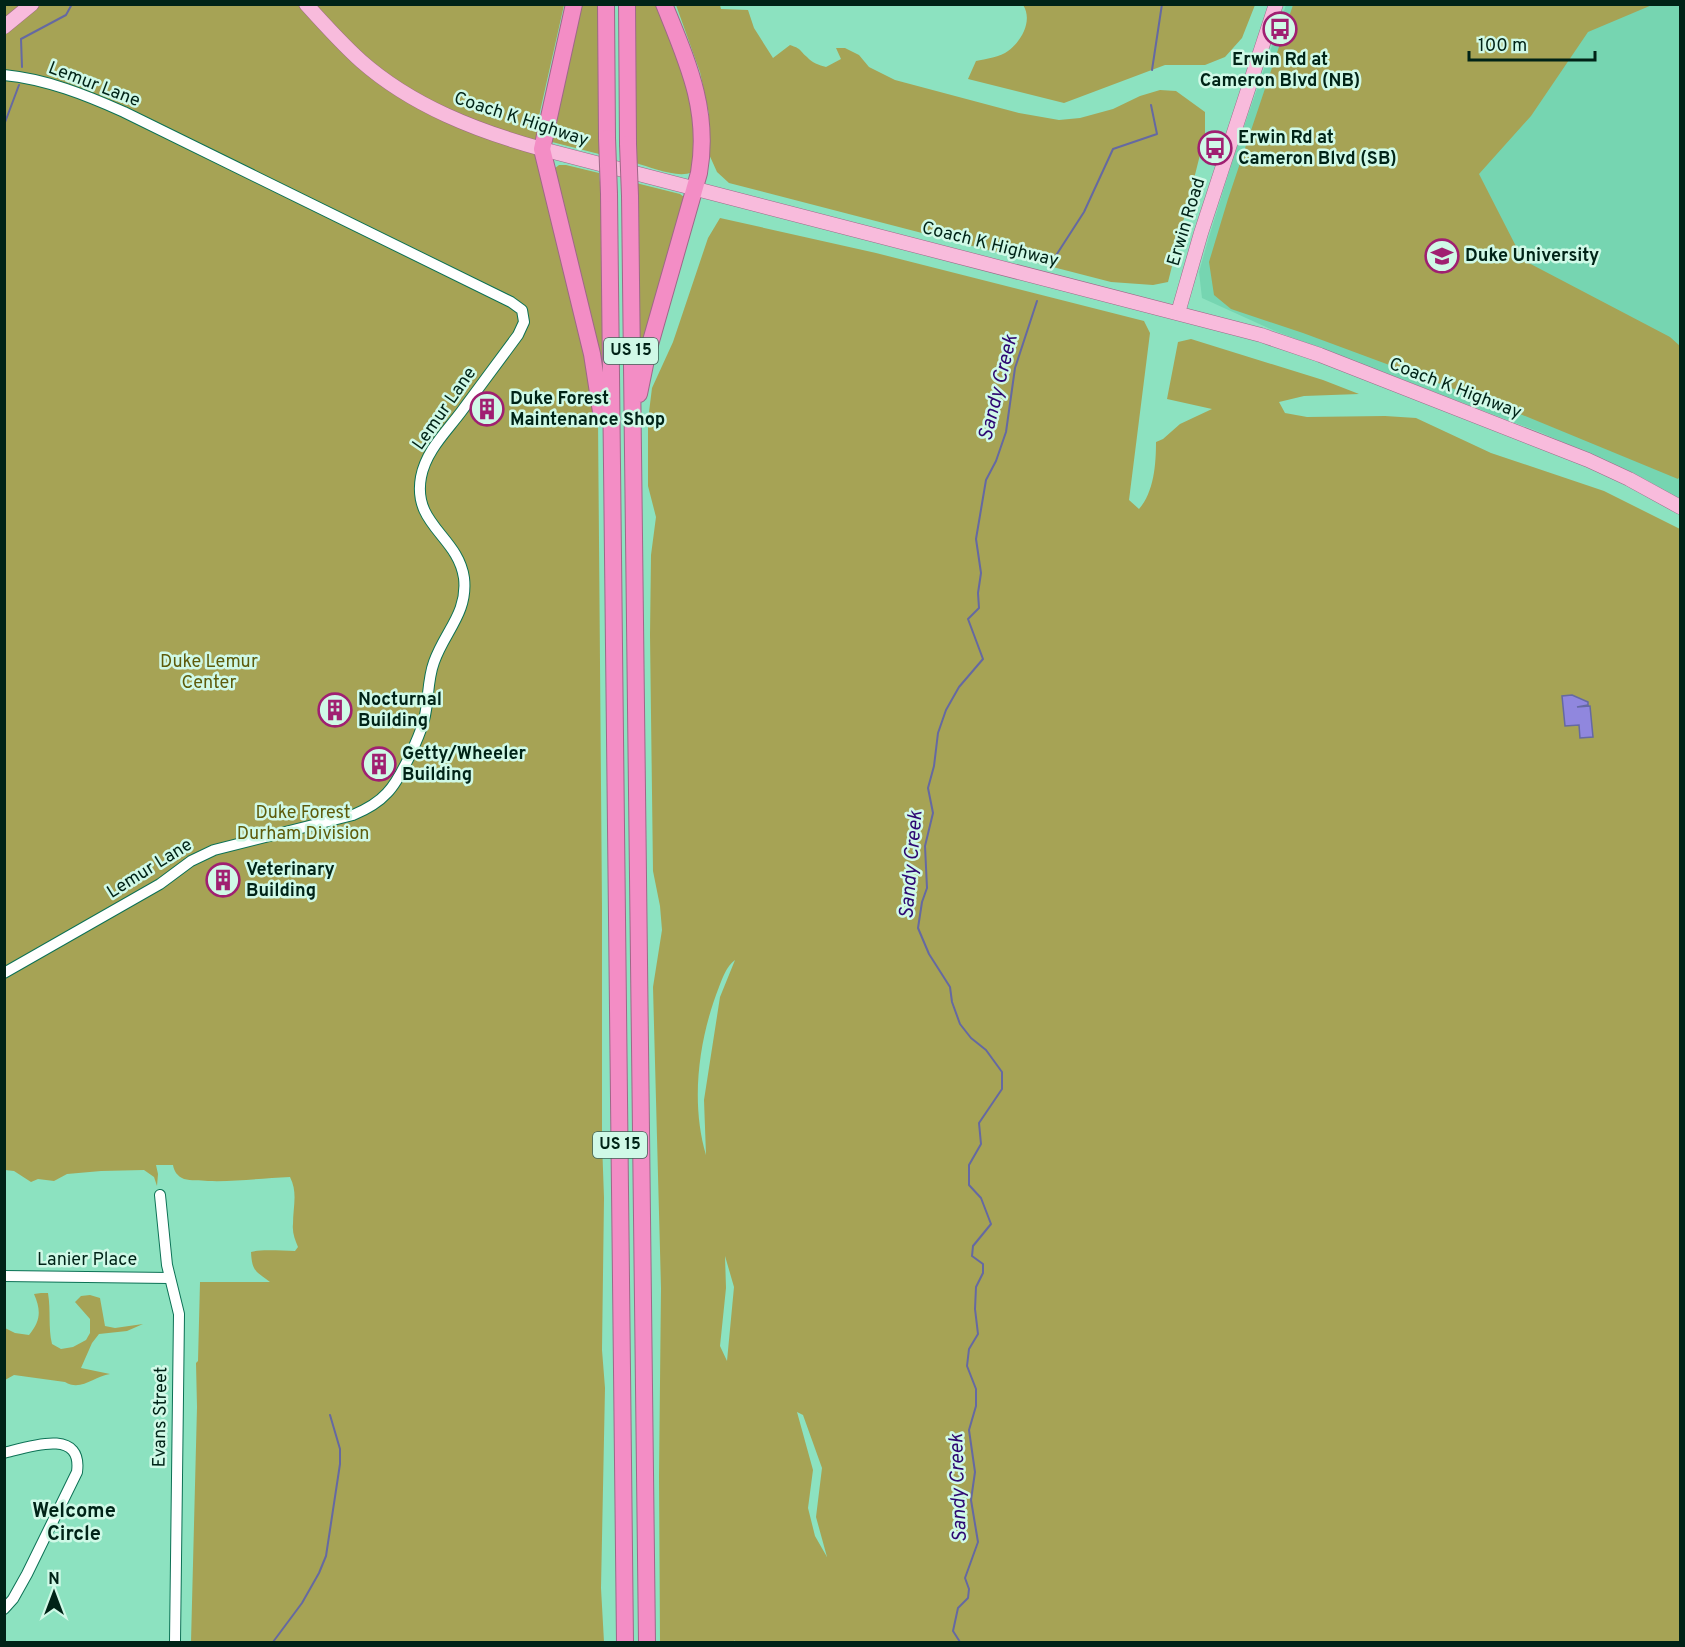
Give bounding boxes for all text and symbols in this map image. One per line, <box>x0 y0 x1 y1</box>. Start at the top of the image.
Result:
bus stop icon: Erwin Rd at Cameron Blvd (NB) <box>1262 11 1298 47</box>
scale bar <box>1469 24 1595 62</box>
text: 100 m <box>1478 35 1527 58</box>
place label: Erwin Rd at Cameron Blvd (NB) <box>1200 49 1360 93</box>
street label: Lemur Lane <box>45 57 143 113</box>
street label: Coach K Highway <box>451 87 591 153</box>
place label: Erwin Rd at Cameron Blvd (SB) <box>1238 127 1397 171</box>
bus stop icon: Erwin Rd at Cameron Blvd (SB) <box>1197 130 1233 166</box>
street label: Erwin Road <box>1163 175 1211 269</box>
street label: Coach K Highway <box>919 217 1061 273</box>
school or university icon: Duke University <box>1424 238 1460 274</box>
place label: Duke University <box>1465 245 1599 268</box>
water label: Sandy Creek <box>973 331 1025 444</box>
road number: US 15 <box>604 338 658 364</box>
street label: Coach K Highway <box>1385 353 1525 425</box>
street label: Lemur Lane <box>408 363 482 455</box>
place label: Duke Forest Maintenance Shop <box>510 388 665 432</box>
building icon: Duke Forest Maintenance Shop <box>469 391 505 427</box>
park label: Duke Lemur Center <box>160 651 258 695</box>
place label: Nocturnal Building <box>358 689 442 733</box>
building icon: Nocturnal Building <box>317 692 353 728</box>
place label: Getty/Wheeler Building <box>402 743 526 787</box>
building icon: Getty/Wheeler Building <box>361 746 397 782</box>
park label: Duke Forest Durham Division <box>237 802 369 846</box>
water label: Sandy Creek <box>894 809 930 920</box>
street label: Lemur Lane <box>103 834 197 904</box>
place label: Veterinary Building <box>246 859 335 903</box>
building icon: Veterinary Building <box>205 862 241 898</box>
road number: US 15 <box>593 1132 647 1158</box>
street label: Lanier Place <box>37 1249 137 1272</box>
street label: Evans Street <box>149 1366 173 1468</box>
water label: Sandy Creek <box>944 1432 974 1543</box>
district label: Welcome Circle <box>32 1499 116 1548</box>
north arrow <box>24 1563 84 1623</box>
text: N <box>48 1570 60 1590</box>

